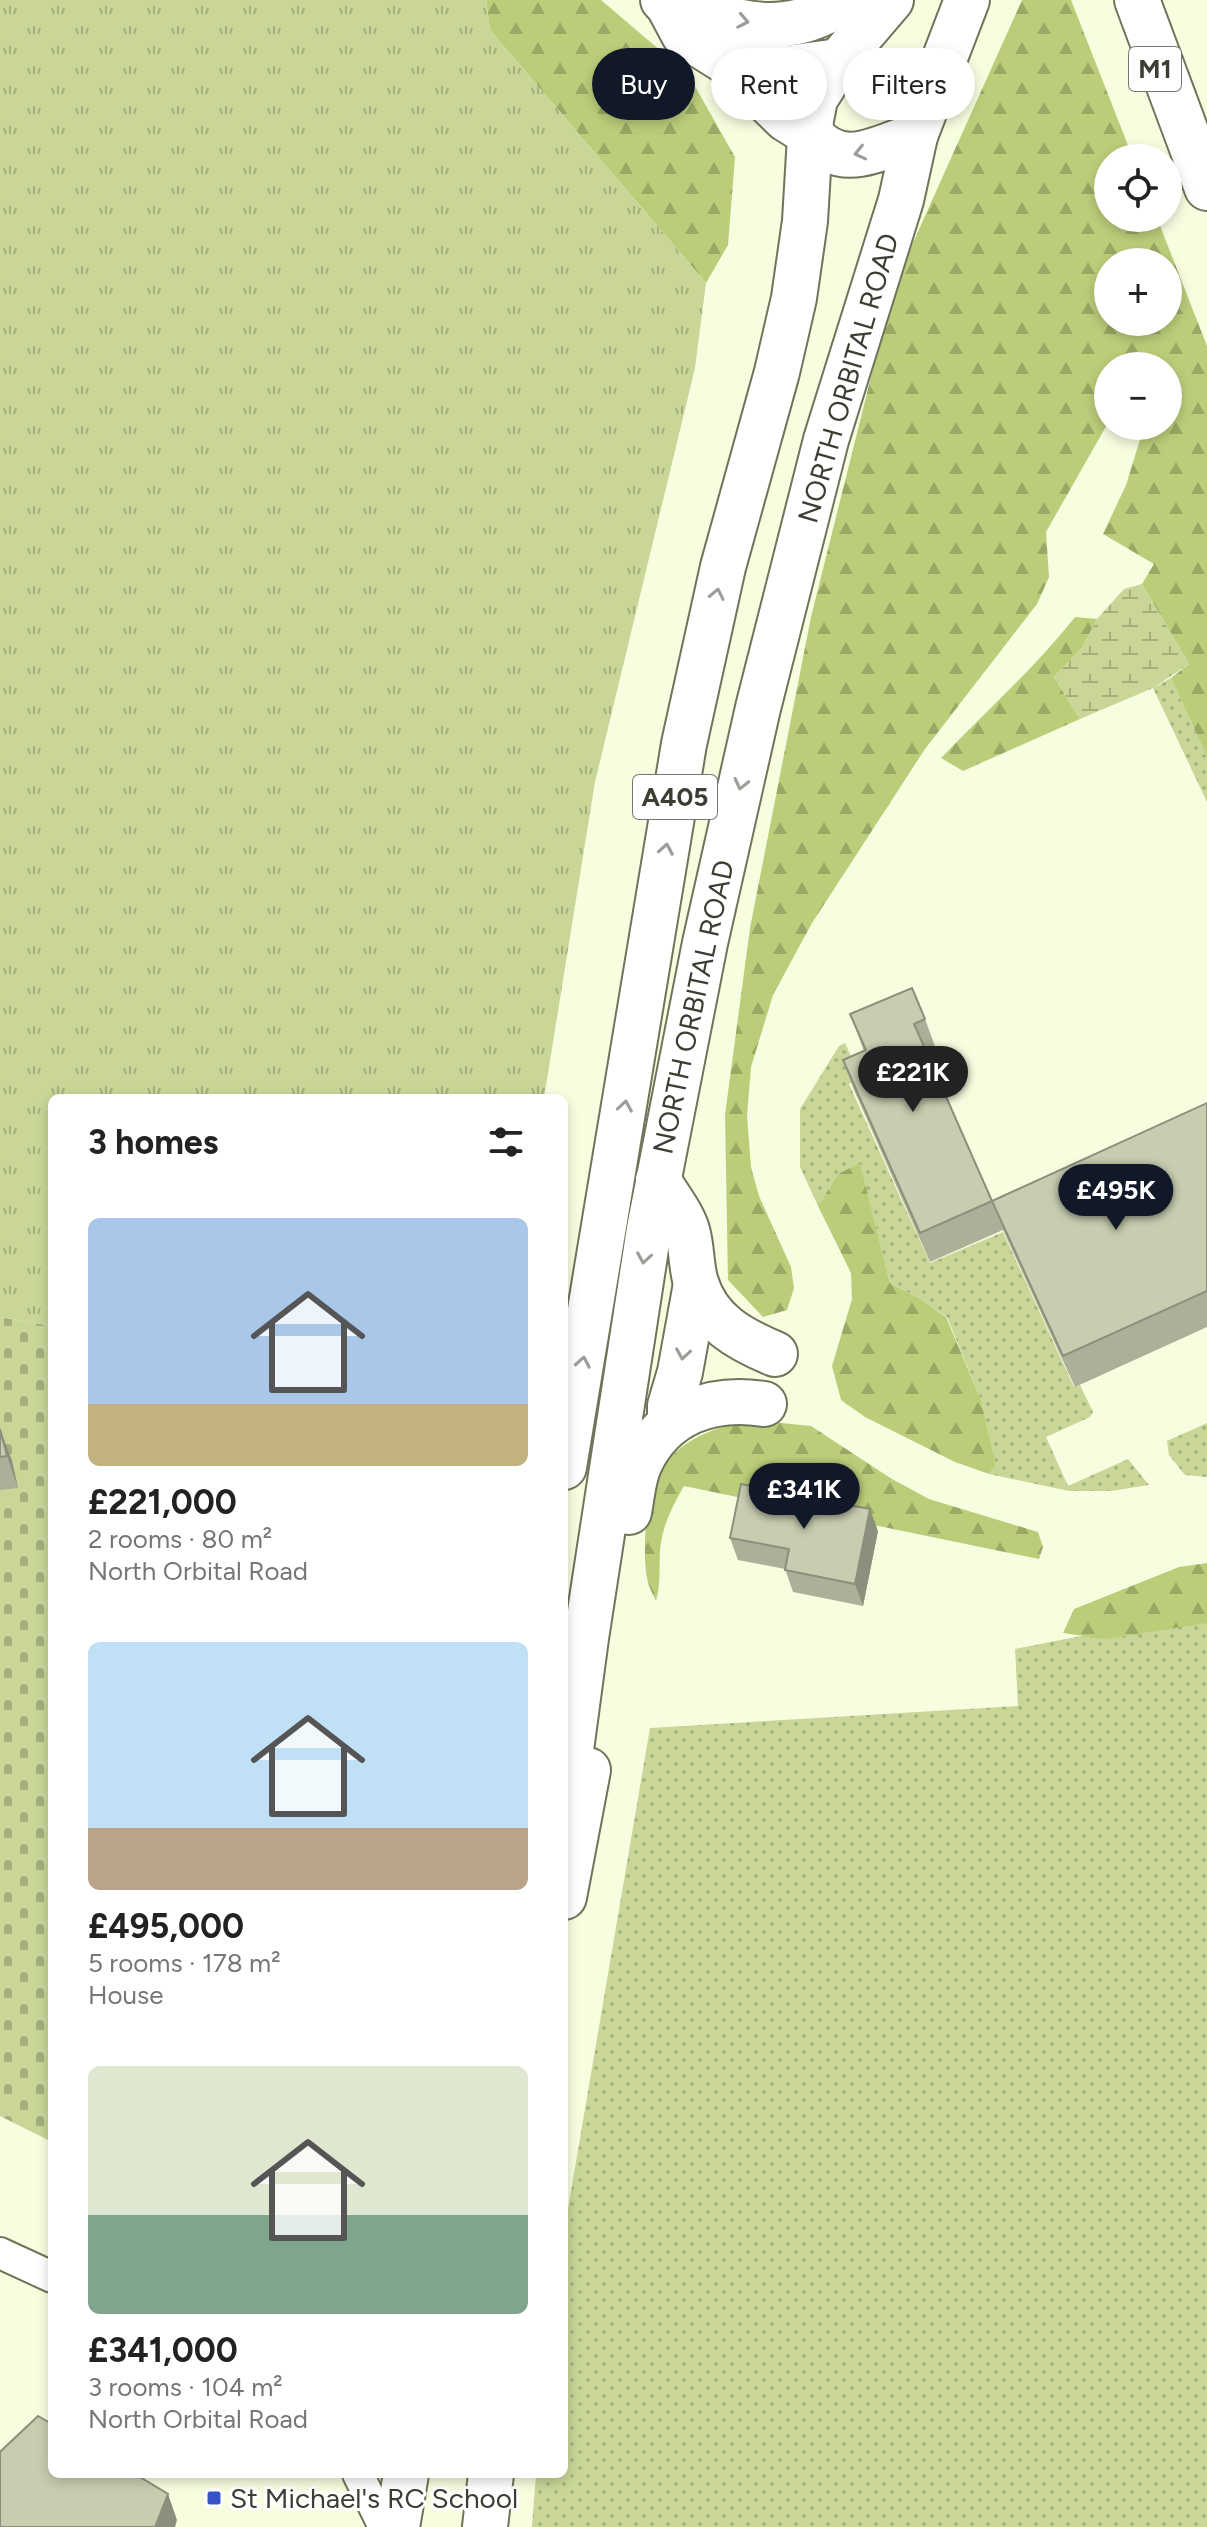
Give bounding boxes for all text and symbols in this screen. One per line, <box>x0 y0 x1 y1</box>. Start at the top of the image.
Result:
one-way arrow <box>736 12 750 29</box>
road number: M1 <box>1129 47 1181 91</box>
chip: Buy <box>592 48 695 120</box>
chip: Rent <box>711 48 827 120</box>
chip: Filters <box>843 48 975 120</box>
one-way arrow <box>853 143 867 160</box>
map controls <box>1094 144 1182 440</box>
button: locate <box>1094 144 1182 232</box>
street label: NORTH ORBITAL ROAD <box>790 229 906 527</box>
button: + <box>1094 248 1182 336</box>
button: − <box>1094 352 1182 440</box>
one-way arrow <box>708 588 725 601</box>
road number: A405 <box>633 775 717 819</box>
one-way arrow <box>733 777 750 791</box>
one-way arrow <box>657 842 674 856</box>
street label: NORTH ORBITAL ROAD <box>645 857 741 1157</box>
pin: £221K <box>857 1046 969 1114</box>
text: £221K <box>876 1056 950 1088</box>
one-way arrow <box>615 1099 632 1112</box>
icon: filters <box>484 1120 528 1164</box>
text: 3 homes <box>88 1122 218 1163</box>
pin: £495K <box>1060 1164 1172 1232</box>
text: £495K <box>1076 1174 1156 1206</box>
one-way arrow <box>636 1252 653 1265</box>
icon: home <box>236 1270 380 1414</box>
one-way arrow <box>676 1347 693 1361</box>
one-way arrow <box>573 1356 590 1369</box>
pin: £341K <box>748 1463 860 1531</box>
text: £341K <box>767 1473 841 1505</box>
text: £221,000 <box>88 1482 237 1523</box>
text: 2 rooms · 80 m² <box>88 1523 272 1555</box>
text: North Orbital Road <box>88 1555 308 1587</box>
icon: home <box>236 1694 380 1838</box>
text: £495,000 <box>88 1906 244 1947</box>
text: 5 rooms · 178 m² <box>88 1947 281 1979</box>
text: House <box>88 1979 163 2011</box>
icon: home <box>236 2118 380 2262</box>
text: £341,000 <box>88 2330 238 2371</box>
text: 3 rooms · 104 m² <box>88 2371 283 2403</box>
text: North Orbital Road <box>88 2403 308 2435</box>
place label: St Michael's RC School <box>230 2481 518 2515</box>
marker: St Michael's RC School <box>205 2489 223 2507</box>

